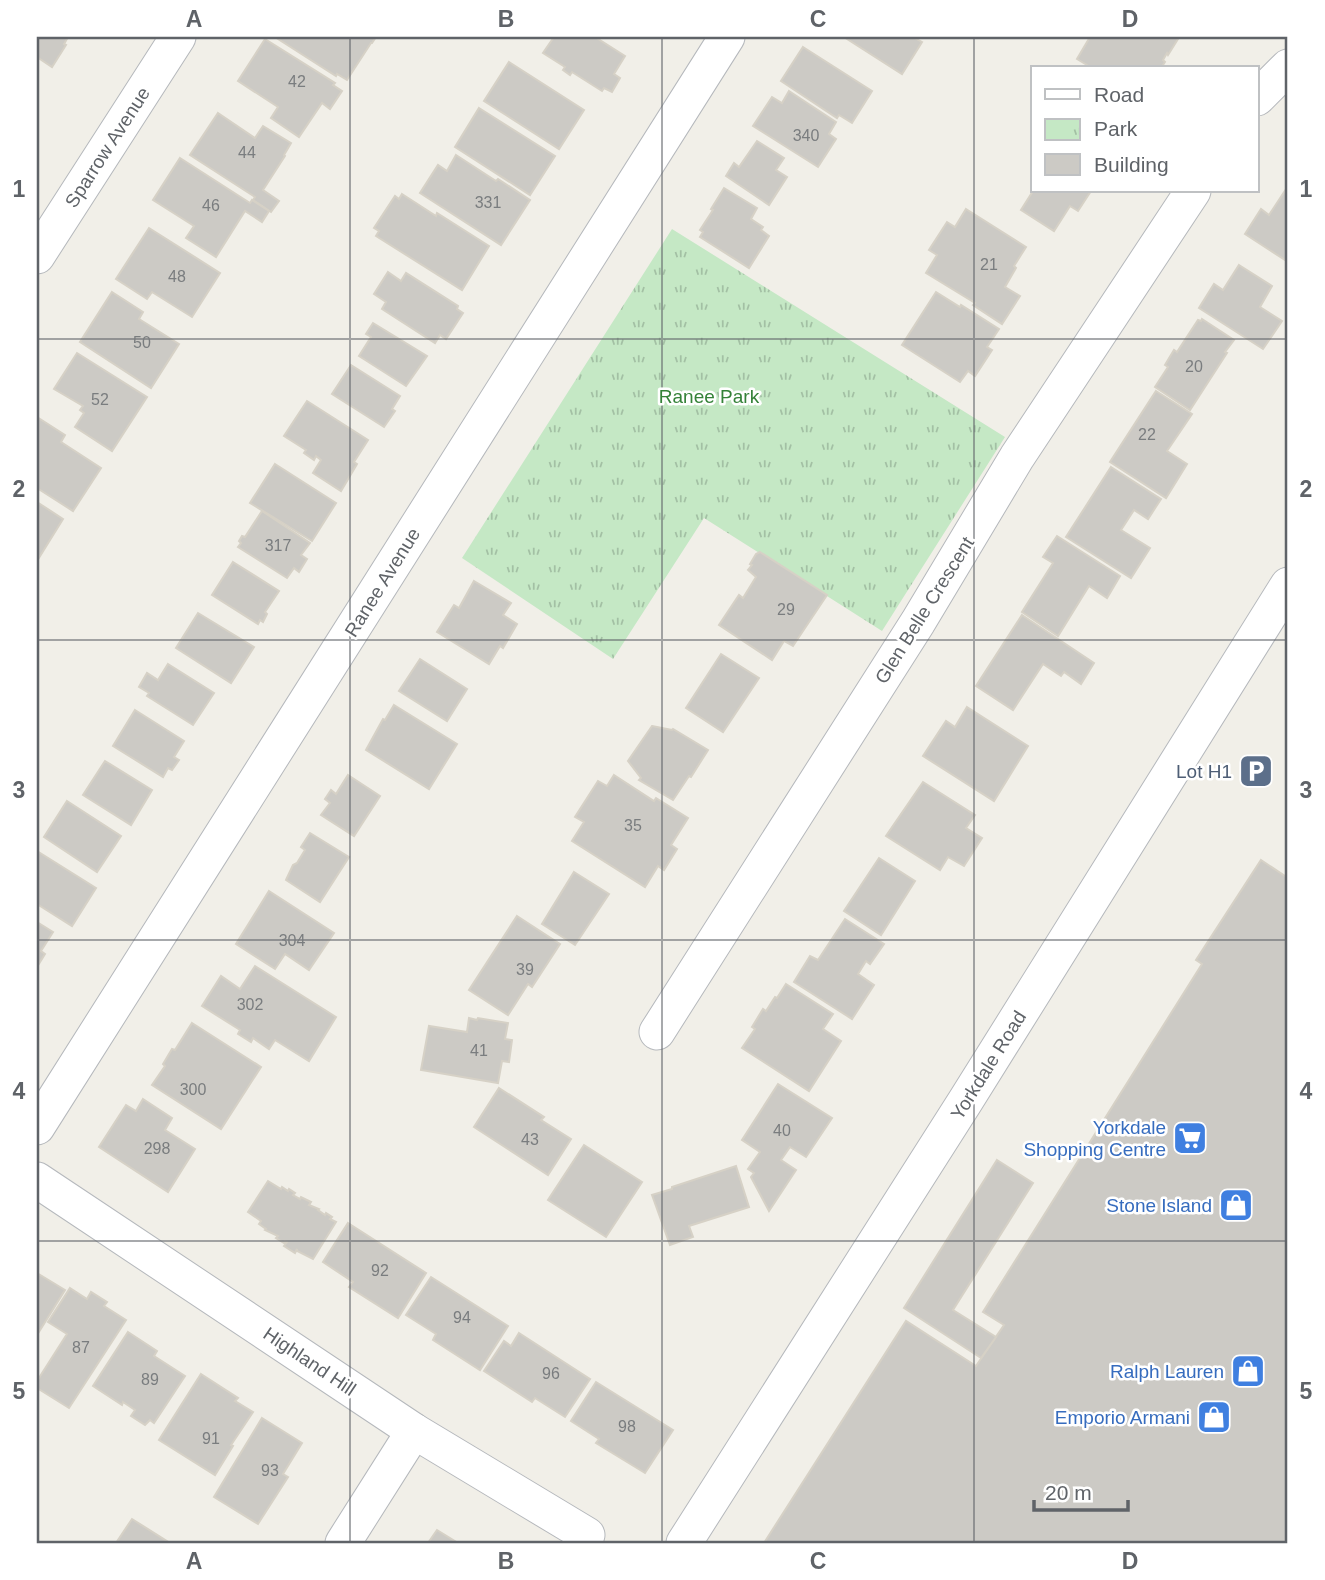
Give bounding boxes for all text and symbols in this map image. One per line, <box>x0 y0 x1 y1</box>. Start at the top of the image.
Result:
text: A <box>186 6 202 32</box>
text: B <box>498 6 514 32</box>
text: C <box>810 6 826 32</box>
text: D <box>1122 6 1138 32</box>
legend <box>1031 66 1258 192</box>
house number: 42 <box>288 73 306 90</box>
street label: Sparrow Avenue <box>61 83 154 211</box>
text: Road <box>1094 83 1144 106</box>
text: Park <box>1094 117 1138 140</box>
house number: 340 <box>793 127 819 144</box>
house number: 44 <box>238 144 256 161</box>
text: Building <box>1094 153 1169 176</box>
text: 1 <box>13 176 26 202</box>
text: 1 <box>1300 176 1313 202</box>
house number: 331 <box>475 194 501 211</box>
house number: 46 <box>202 197 220 214</box>
house number: 21 <box>980 256 998 273</box>
house number: 48 <box>168 268 186 285</box>
house number: 50 <box>133 334 151 351</box>
house number: 20 <box>1185 358 1203 375</box>
park label: Ranee Park <box>659 386 760 407</box>
house number: 52 <box>91 391 109 408</box>
house number: 22 <box>1138 426 1156 443</box>
text: 2 <box>13 476 25 502</box>
text: 2 <box>1300 476 1312 502</box>
street label: Ranee Avenue <box>341 524 424 641</box>
street label: Glen Belle Crescent <box>871 532 978 687</box>
house number: 317 <box>265 537 291 554</box>
house number: 29 <box>777 601 795 618</box>
parking icon: Lot H1 <box>1237 752 1275 790</box>
place label: Lot H1 <box>1176 761 1232 782</box>
text: 3 <box>13 777 25 803</box>
text: 3 <box>1300 777 1312 803</box>
house number: 35 <box>624 817 642 834</box>
house number: 304 <box>279 932 305 949</box>
house number: 39 <box>516 961 534 978</box>
house number: 302 <box>237 996 263 1013</box>
street label: Yorkdale Road <box>947 1007 1030 1123</box>
house number: 41 <box>470 1042 488 1059</box>
text: 4 <box>13 1078 26 1104</box>
text: 4 <box>1300 1078 1313 1104</box>
house number: 300 <box>180 1081 206 1098</box>
place label: Yorkdale Shopping Centre <box>1023 1117 1166 1160</box>
supermarket icon: Yorkdale Shopping Centre <box>1171 1119 1209 1157</box>
house number: 40 <box>773 1122 791 1139</box>
house number: 43 <box>521 1131 539 1148</box>
house number: 298 <box>144 1140 170 1157</box>
shop icon: Stone Island <box>1217 1186 1255 1224</box>
place label: Stone Island <box>1106 1195 1212 1216</box>
house number: 92 <box>371 1262 389 1279</box>
house number: 94 <box>453 1309 471 1326</box>
street label: Highland Hill <box>260 1323 360 1400</box>
house number: 87 <box>72 1339 90 1356</box>
shop icon: Ralph Lauren <box>1229 1352 1267 1390</box>
place label: Ralph Lauren <box>1110 1361 1224 1382</box>
house number: 96 <box>542 1365 560 1382</box>
house number: 89 <box>141 1371 159 1388</box>
text: 5 <box>13 1378 26 1404</box>
text: 5 <box>1300 1378 1313 1404</box>
shop icon: Emporio Armani <box>1195 1398 1233 1436</box>
place label: Emporio Armani <box>1055 1407 1190 1428</box>
house number: 98 <box>618 1418 636 1435</box>
house number: 91 <box>202 1430 220 1447</box>
house number: 93 <box>261 1462 279 1479</box>
scale bar <box>1034 1468 1129 1512</box>
text: 20 m <box>1045 1481 1092 1504</box>
text: A <box>186 1548 202 1574</box>
text: B <box>498 1548 514 1574</box>
text: C <box>810 1548 826 1574</box>
text: D <box>1122 1548 1138 1574</box>

